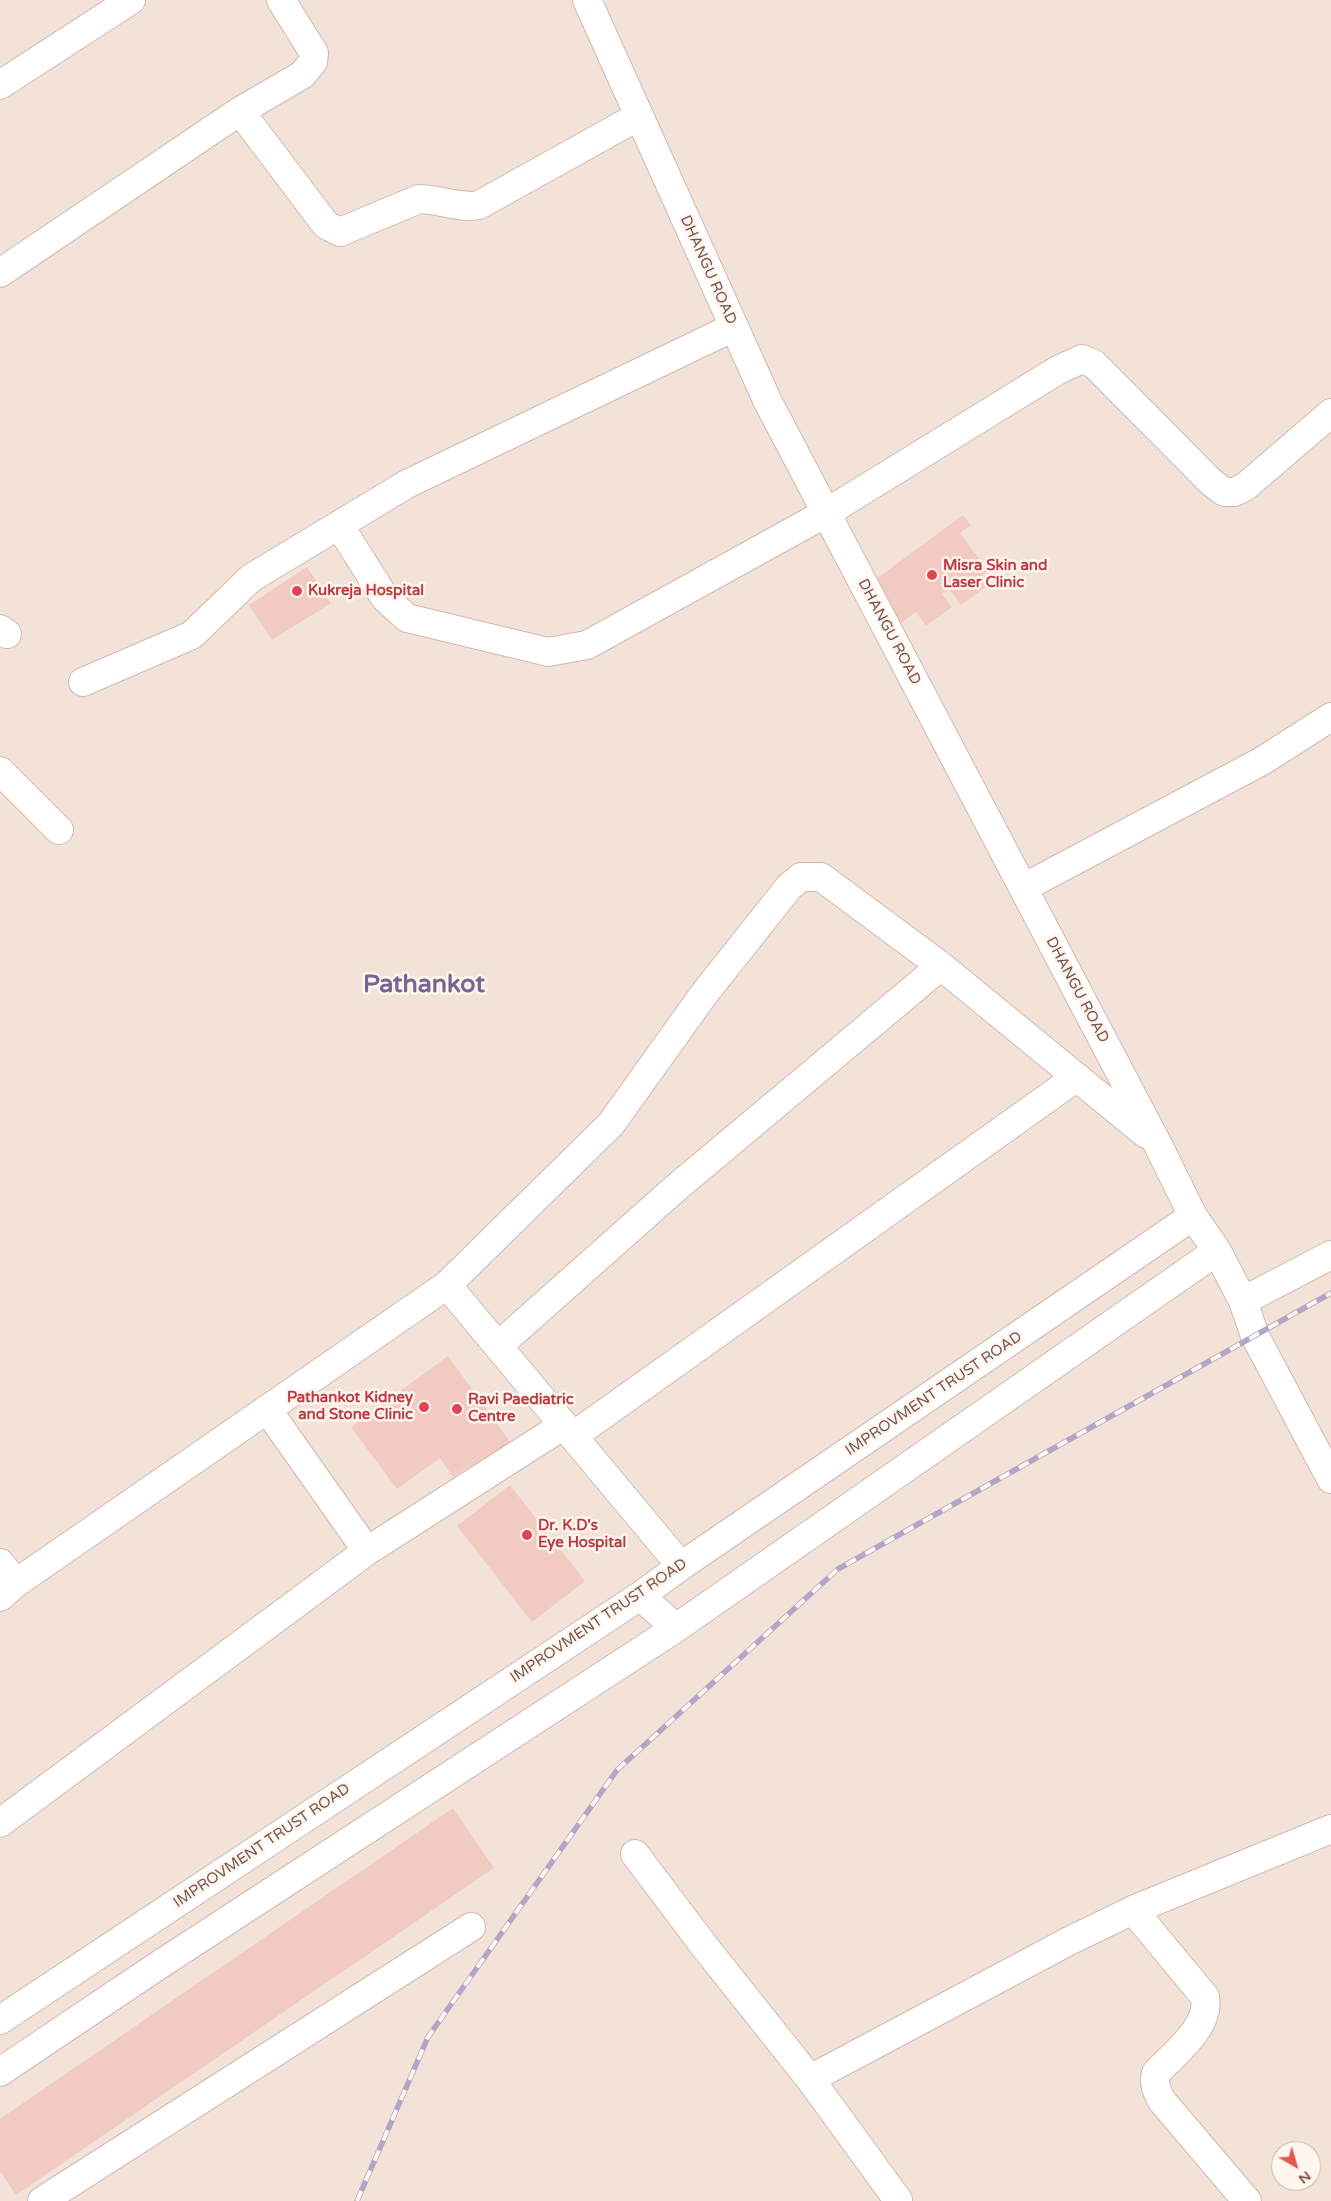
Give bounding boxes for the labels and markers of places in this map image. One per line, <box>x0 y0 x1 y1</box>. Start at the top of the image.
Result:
place label: Misra Skin and Laser Clinic <box>943 557 1047 592</box>
marker: Misra Skin and Laser Clinic <box>925 568 939 582</box>
place label: Kukreja Hospital <box>308 582 424 600</box>
marker: Kukreja Hospital <box>290 584 304 598</box>
place label: Pathankot Kidney and Stone Clinic <box>287 1389 413 1424</box>
place label: Ravi Paediatric Centre <box>468 1391 574 1426</box>
marker: Pathankot Kidney and Stone Clinic <box>417 1400 431 1414</box>
marker: Ravi Paediatric Centre <box>450 1402 464 1416</box>
place label: Dr. K.D's Eye Hospital <box>538 1517 626 1552</box>
marker: Dr. K.D's Eye Hospital <box>520 1528 534 1542</box>

